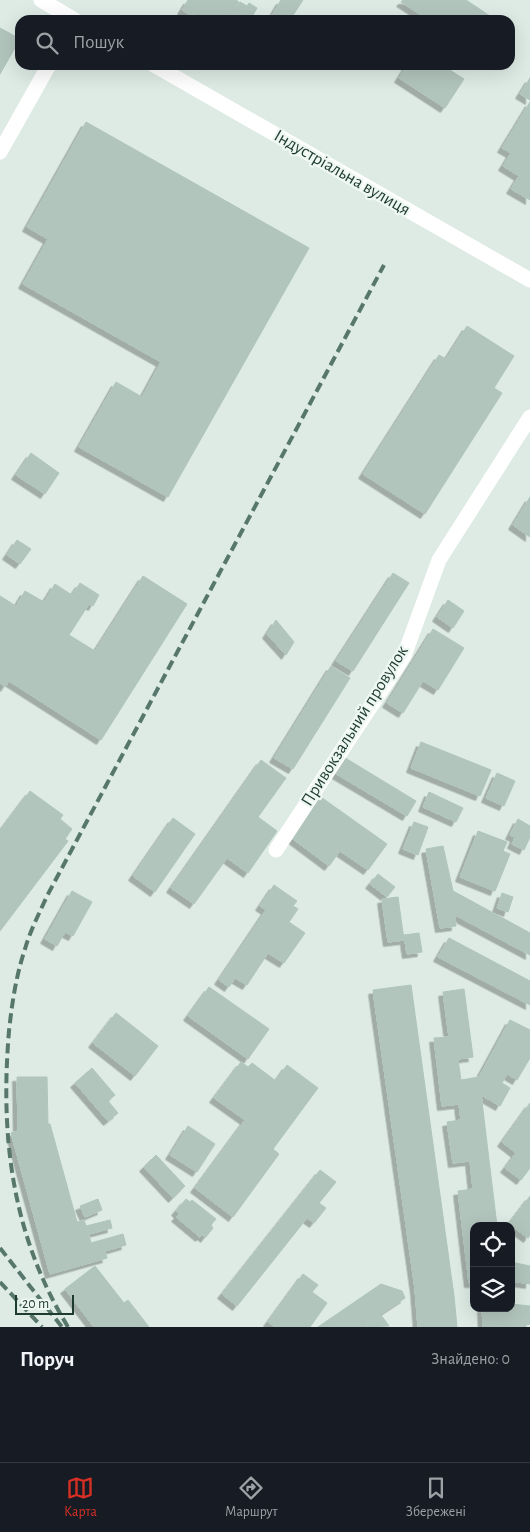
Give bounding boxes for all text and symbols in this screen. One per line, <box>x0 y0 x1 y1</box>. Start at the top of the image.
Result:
search box <box>15 15 515 70</box>
icon: search <box>33 29 61 57</box>
text: Пошук <box>73 33 124 52</box>
street label: Індустріальна вулиця <box>271 127 413 219</box>
street label: Привокзальний провулок <box>298 642 412 810</box>
map controls <box>470 1222 515 1312</box>
button: locate <box>470 1222 515 1267</box>
button: layers <box>470 1267 515 1312</box>
scale bar <box>15 1292 74 1315</box>
text: 20 m <box>22 1297 49 1311</box>
text: Поруч <box>20 1349 74 1370</box>
text: Знайдено: 0 <box>431 1351 510 1367</box>
tab: Карта <box>64 1474 97 1521</box>
tab: Маршрут <box>225 1474 278 1521</box>
tab: Збережені <box>406 1474 466 1521</box>

